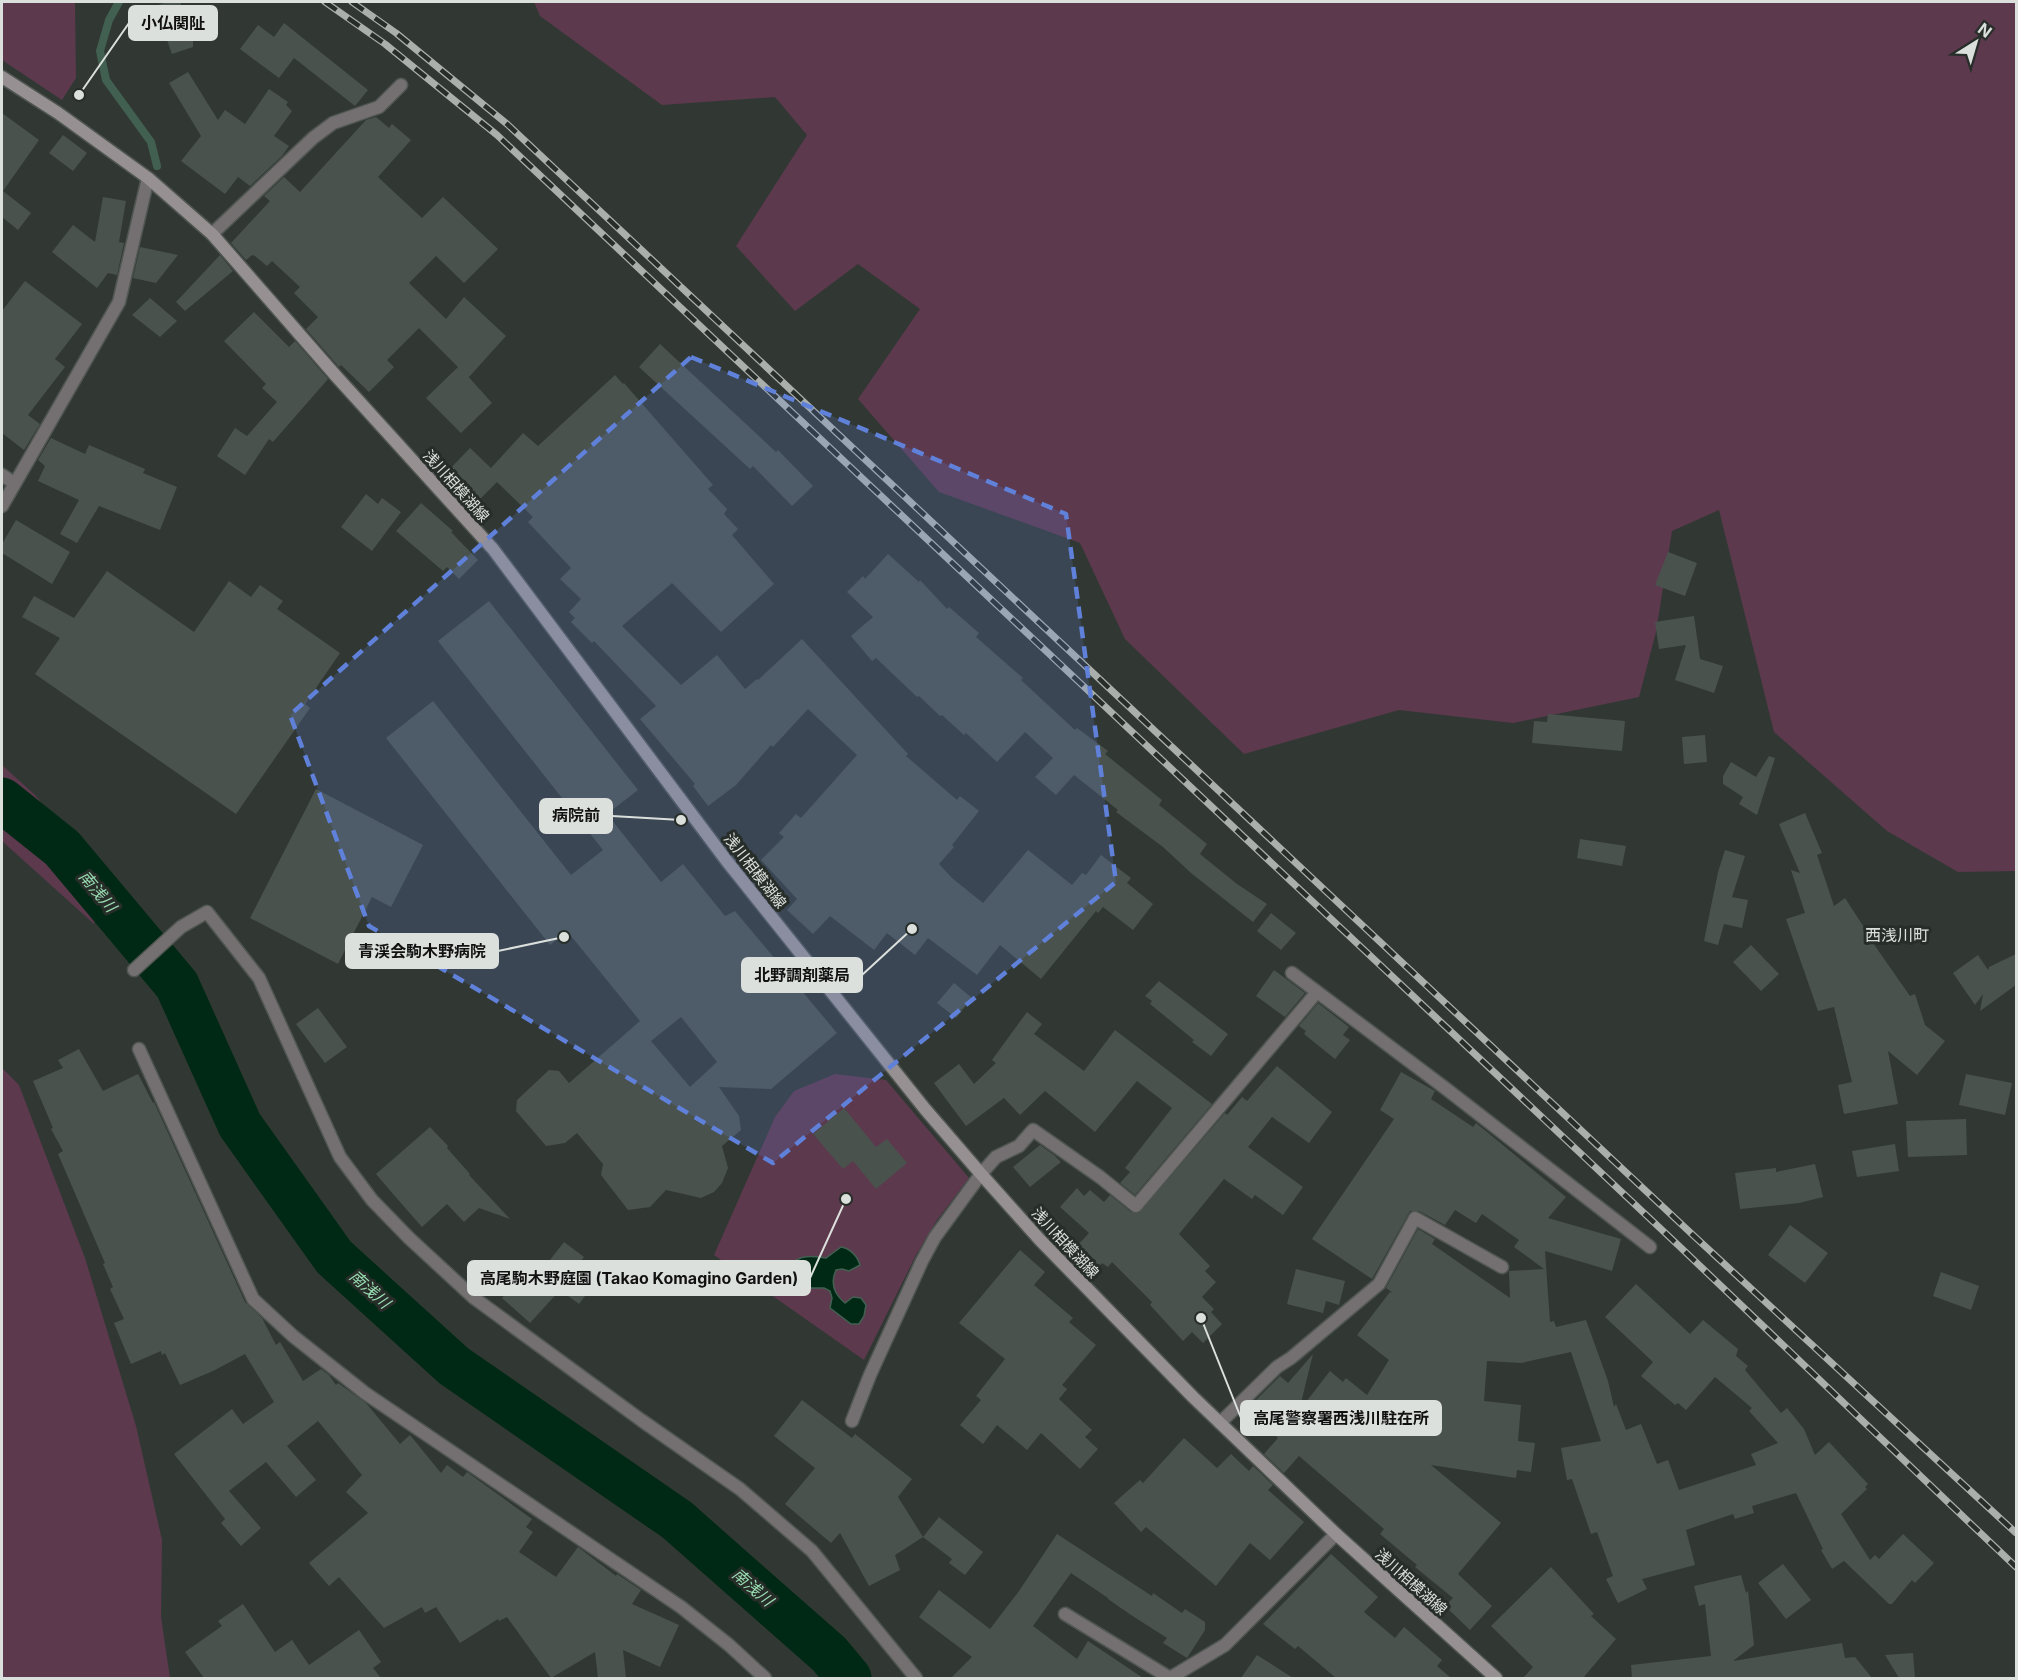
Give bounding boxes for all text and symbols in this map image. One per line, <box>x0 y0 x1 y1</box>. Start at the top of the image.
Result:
callout: 小仏関阯 <box>129 6 217 40</box>
north arrow <box>1946 12 2006 72</box>
text: 小仏関阯 <box>141 13 205 33</box>
text: N <box>1974 18 1996 42</box>
street label: 浅川相模湖線 <box>419 446 494 525</box>
callout: 病院前 <box>540 799 612 833</box>
text: 病院前 <box>552 805 600 825</box>
street label: 浅川相模湖線 <box>720 829 791 912</box>
water label: 南浅川 <box>75 866 122 917</box>
district label: 西浅川町 <box>1865 925 1929 945</box>
callout: 青渓会駒木野病院 <box>346 934 498 968</box>
text: 青渓会駒木野病院 <box>358 941 486 961</box>
callout: 北野調剤薬局 <box>742 958 862 992</box>
text: 北野調剤薬局 <box>754 965 850 985</box>
street label: 浅川相模湖線 <box>1028 1203 1103 1282</box>
callout: 高尾駒木野庭園 (Takao Komagino Garden) <box>468 1261 810 1295</box>
water label: 南浅川 <box>345 1266 396 1314</box>
text: 高尾駒木野庭園 (Takao Komagino Garden) <box>480 1268 798 1288</box>
callout: 高尾警察署西浅川駐在所 <box>1241 1401 1441 1435</box>
text: 高尾警察署西浅川駐在所 <box>1253 1408 1429 1428</box>
street label: 浅川相模湖線 <box>1372 1544 1451 1619</box>
water label: 南浅川 <box>728 1564 779 1612</box>

